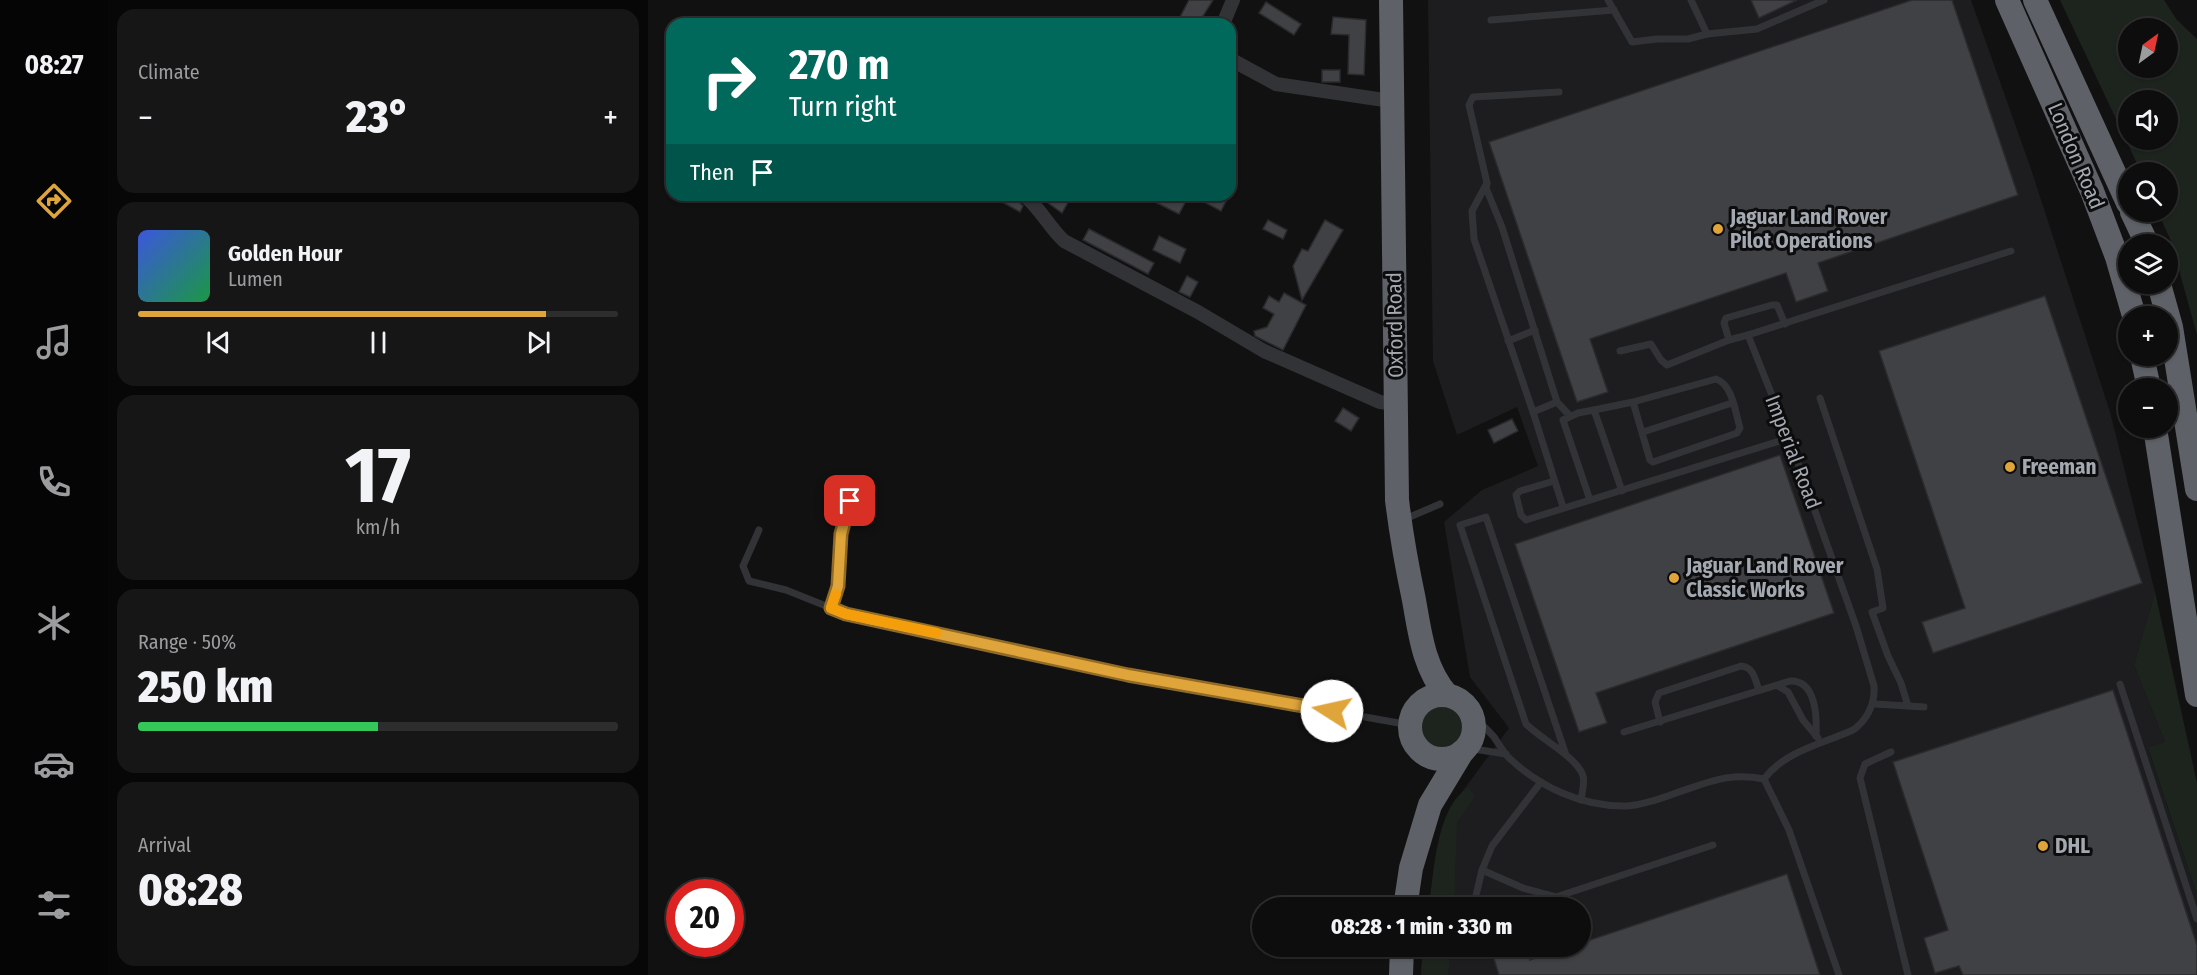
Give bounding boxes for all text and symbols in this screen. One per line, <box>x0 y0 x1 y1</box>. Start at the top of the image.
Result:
north arrow <box>2118 18 2178 78</box>
map controls <box>2118 18 2178 438</box>
text: 270 m <box>789 40 889 90</box>
icon: right <box>690 42 768 120</box>
text: 08:27 <box>24 49 84 81</box>
text: Climate <box>138 60 200 84</box>
text: 23° <box>346 90 410 144</box>
button: sound <box>2118 90 2178 150</box>
text: Turn right <box>789 91 897 123</box>
text: − <box>138 98 153 138</box>
text: + <box>603 98 618 138</box>
street label: London Road <box>2042 99 2110 213</box>
icon: arrive <box>746 156 779 189</box>
text: Then <box>690 159 734 186</box>
button: search <box>2118 162 2178 222</box>
icon: directions <box>33 180 75 222</box>
place label: Jaguar Land Rover Pilot Operations <box>1729 204 1888 254</box>
marker: Jaguar Land Rover Pilot Operations <box>1711 222 1725 236</box>
button: layers <box>2118 234 2178 294</box>
text: Golden Hour <box>228 240 342 267</box>
text: Lumen <box>228 267 283 291</box>
street label: Oxford Road <box>1381 272 1409 378</box>
button: + <box>2118 306 2178 366</box>
icon: music <box>33 321 75 363</box>
icon: previous <box>202 326 235 359</box>
icon: pause <box>362 326 395 359</box>
icon: next <box>522 326 555 359</box>
button: − <box>2118 378 2178 438</box>
street label: Imperial Road <box>1759 391 1827 513</box>
text: 17 <box>345 429 411 523</box>
place label: Freeman <box>2022 454 2096 480</box>
marker: Freeman <box>2003 460 2017 474</box>
icon: phone <box>33 461 75 503</box>
pin <box>824 475 875 526</box>
icon: arrive <box>833 484 866 517</box>
text: km/h <box>356 515 400 539</box>
place label: Jaguar Land Rover Classic Works <box>1685 553 1844 603</box>
marker: Jaguar Land Rover Classic Works <box>1667 571 1681 585</box>
icon: climate <box>33 602 75 644</box>
text: Range · 50% <box>138 630 236 654</box>
text: 250 km <box>138 660 273 714</box>
position arrow <box>1300 679 1364 743</box>
icon: car <box>33 743 75 785</box>
text: Arrival <box>138 833 191 857</box>
place label: DHL <box>2055 833 2090 859</box>
marker: DHL <box>2036 839 2050 853</box>
text: 08:28 <box>138 863 243 917</box>
speed limit sign: 20 <box>666 879 744 957</box>
icon: filters <box>33 884 75 926</box>
text: 08:28 · 1 min · 330 m <box>1331 913 1512 940</box>

